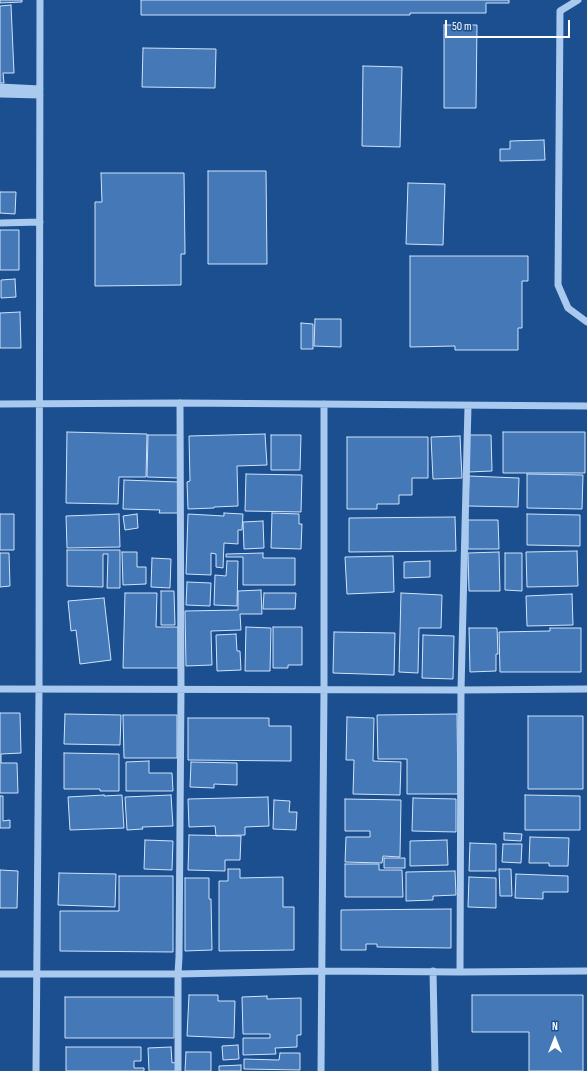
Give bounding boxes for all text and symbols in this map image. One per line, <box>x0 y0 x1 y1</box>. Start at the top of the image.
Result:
scale bar <box>447 12 572 38</box>
text: 50 m <box>452 19 472 34</box>
north arrow <box>535 1019 575 1059</box>
text: N <box>552 1020 558 1033</box>

